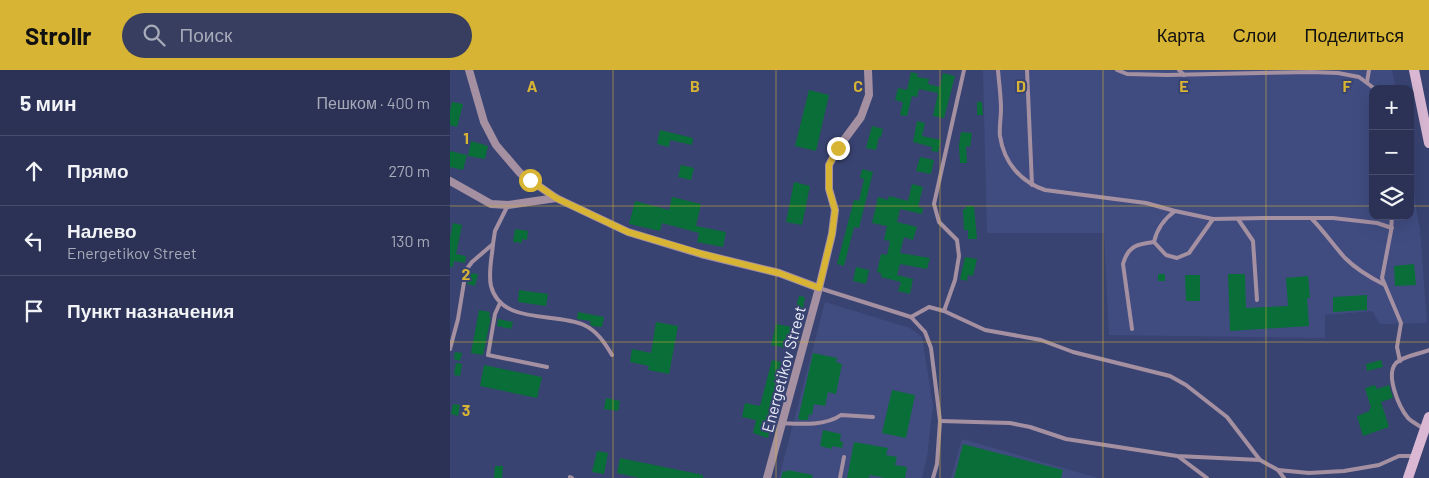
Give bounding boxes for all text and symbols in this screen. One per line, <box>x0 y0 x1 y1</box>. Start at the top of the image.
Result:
search box <box>122 13 472 58</box>
text: Strollr <box>25 21 92 50</box>
icon: search <box>140 21 168 49</box>
text: Поиск <box>180 23 232 46</box>
text: Карта <box>1157 24 1205 46</box>
text: Слои <box>1233 24 1277 46</box>
text: Поделиться <box>1305 24 1404 46</box>
text: A <box>527 76 538 95</box>
text: B <box>690 76 700 95</box>
text: C <box>853 76 863 95</box>
text: D <box>1016 76 1026 95</box>
text: E <box>1179 76 1189 95</box>
text: F <box>1343 76 1352 95</box>
map controls <box>1369 85 1414 220</box>
button: + <box>1369 85 1414 130</box>
text: 5 мин <box>20 90 77 115</box>
text: Пешком · 400 m <box>317 93 430 112</box>
text: 1 <box>463 128 469 147</box>
button: − <box>1369 130 1414 175</box>
route end <box>827 137 850 160</box>
icon: ahead <box>20 157 48 185</box>
text: Прямо <box>67 159 129 182</box>
text: 270 m <box>388 161 430 180</box>
route start <box>519 169 542 192</box>
button: layers <box>1369 175 1414 220</box>
text: Налево <box>67 219 137 242</box>
icon: left <box>20 227 48 255</box>
text: 130 m <box>391 231 430 250</box>
text: Energetikov Street <box>67 243 197 262</box>
text: 2 <box>462 264 471 283</box>
icon: arrive <box>20 297 48 325</box>
text: Пункт назначения <box>67 299 234 322</box>
street label: Energetikov Street <box>757 304 809 434</box>
text: 3 <box>462 400 470 419</box>

